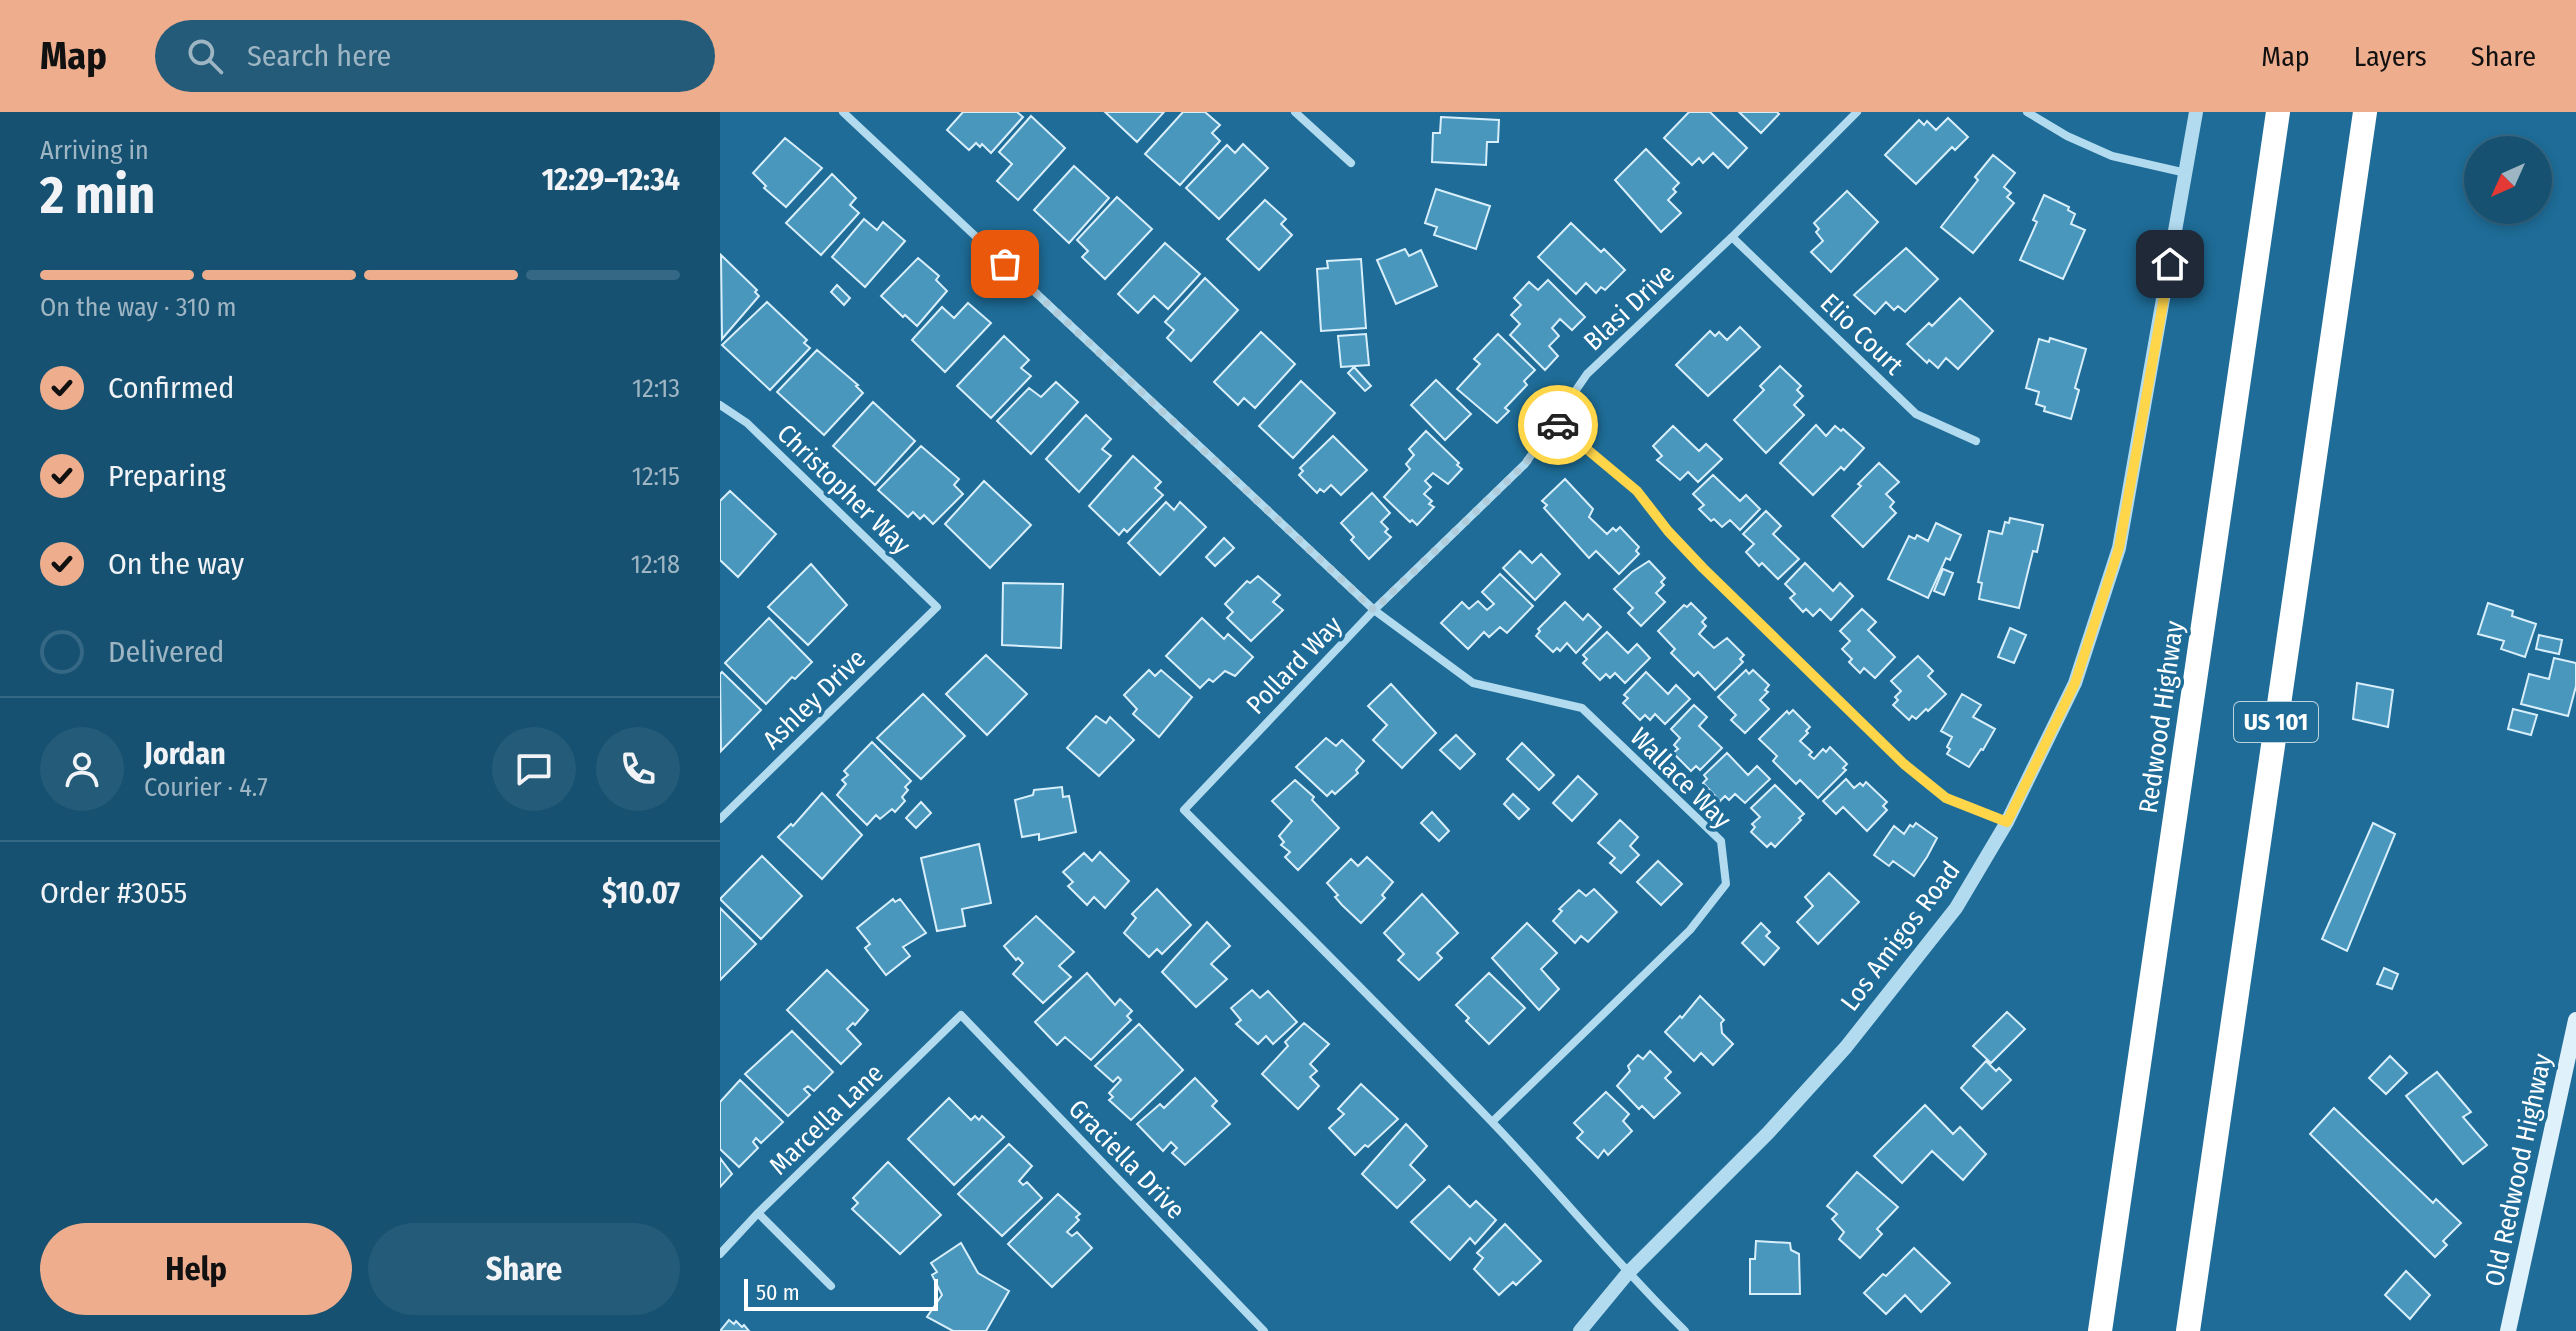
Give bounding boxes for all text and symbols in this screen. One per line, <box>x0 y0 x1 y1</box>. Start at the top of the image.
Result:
search box <box>155 20 715 92</box>
text: Map <box>40 33 107 79</box>
icon: search <box>183 34 227 78</box>
text: Search here <box>247 38 391 74</box>
text: Map <box>2261 40 2310 73</box>
text: Layers <box>2354 40 2427 73</box>
text: Share <box>2471 40 2536 73</box>
text: Arriving in <box>40 135 149 166</box>
north arrow <box>2464 136 2552 224</box>
map controls <box>2464 136 2552 224</box>
text: 12:29–12:34 <box>542 162 680 198</box>
text: 2 min <box>40 164 155 227</box>
pin <box>971 230 1039 298</box>
pin <box>2136 230 2204 298</box>
icon: bag <box>983 242 1027 286</box>
icon: home <box>2148 242 2192 286</box>
street label: Blasi Drive <box>1578 258 1681 357</box>
street label: Elio Court <box>1814 288 1910 382</box>
text: On the way · 310 m <box>40 292 237 323</box>
icon: check <box>40 366 84 410</box>
text: Confirmed <box>108 370 234 406</box>
text: 12:13 <box>632 373 680 404</box>
courier <box>1518 385 1598 465</box>
icon: car <box>1536 403 1580 447</box>
street label: Christopher Way <box>771 418 917 561</box>
icon: check <box>40 454 84 498</box>
text: Preparing <box>108 458 226 494</box>
text: 12:15 <box>632 461 680 492</box>
icon: check <box>40 542 84 586</box>
text: On the way <box>108 546 244 582</box>
text: 12:18 <box>631 549 680 580</box>
street label: Pollard Way <box>1240 610 1349 721</box>
street label: Redwood Highway <box>2133 619 2190 815</box>
text: Delivered <box>108 634 224 670</box>
street label: Ashley Drive <box>757 643 872 756</box>
road number: US 101 <box>2234 702 2318 742</box>
street label: Wallace Way <box>1624 722 1738 835</box>
button: person <box>40 727 124 811</box>
button: chat <box>492 727 576 811</box>
button: phone <box>596 727 680 811</box>
text: Jordan <box>144 736 226 772</box>
text: Courier · 4.7 <box>144 772 268 803</box>
street label: Los Amigos Road <box>1834 856 1967 1017</box>
text: Order #3055 <box>40 875 187 911</box>
text: $10.07 <box>602 875 680 911</box>
street label: Old Redwood Highway <box>2479 1051 2558 1289</box>
street label: Marcella Lane <box>763 1057 890 1181</box>
street label: Graciella Drive <box>1062 1093 1191 1225</box>
button: Help <box>40 1223 352 1315</box>
button: Share <box>368 1223 680 1315</box>
scale bar <box>744 1275 938 1311</box>
text: 50 m <box>756 1279 800 1306</box>

